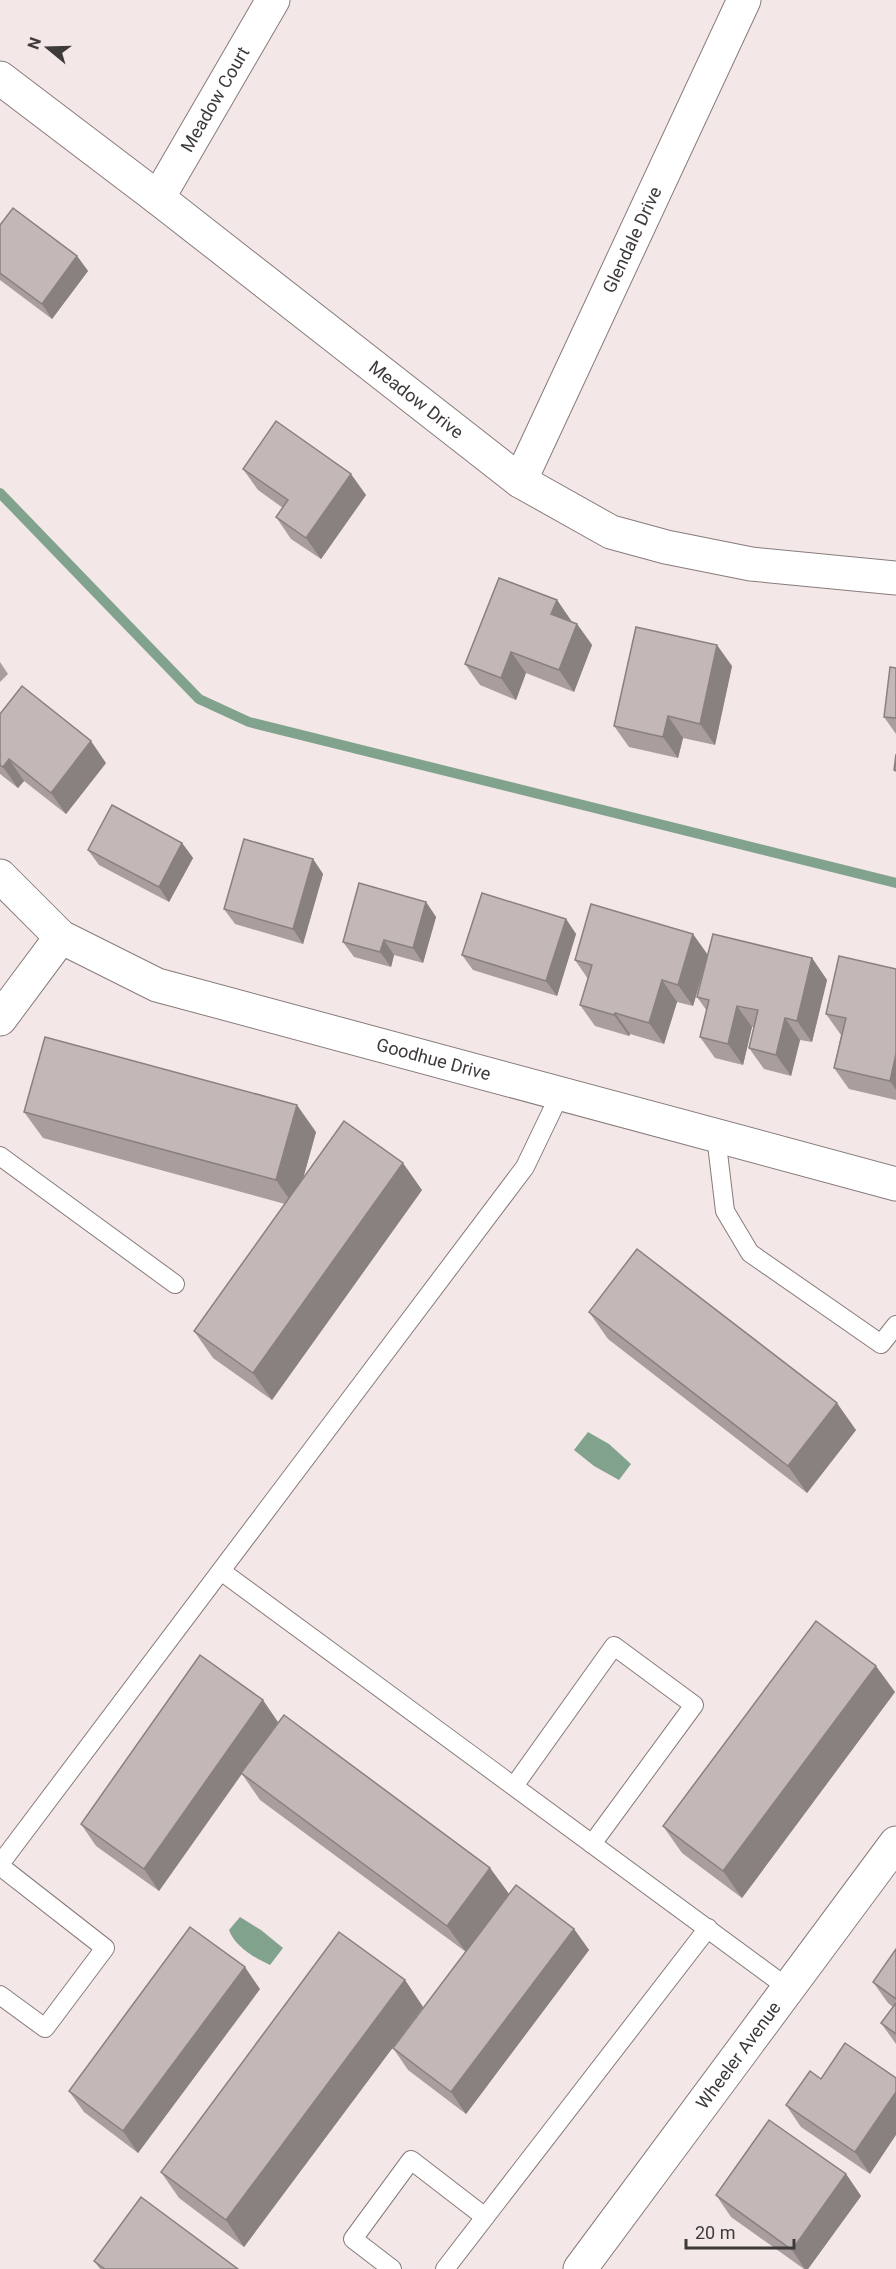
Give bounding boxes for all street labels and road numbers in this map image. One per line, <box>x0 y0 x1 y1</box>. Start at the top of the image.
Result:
street label: Meadow Court <box>176 43 254 155</box>
street label: Glendale Drive <box>598 183 666 296</box>
street label: Meadow Drive <box>365 356 468 443</box>
street label: Goodhue Drive <box>374 1034 493 1084</box>
street label: Wheeler Avenue <box>691 1997 785 2113</box>

